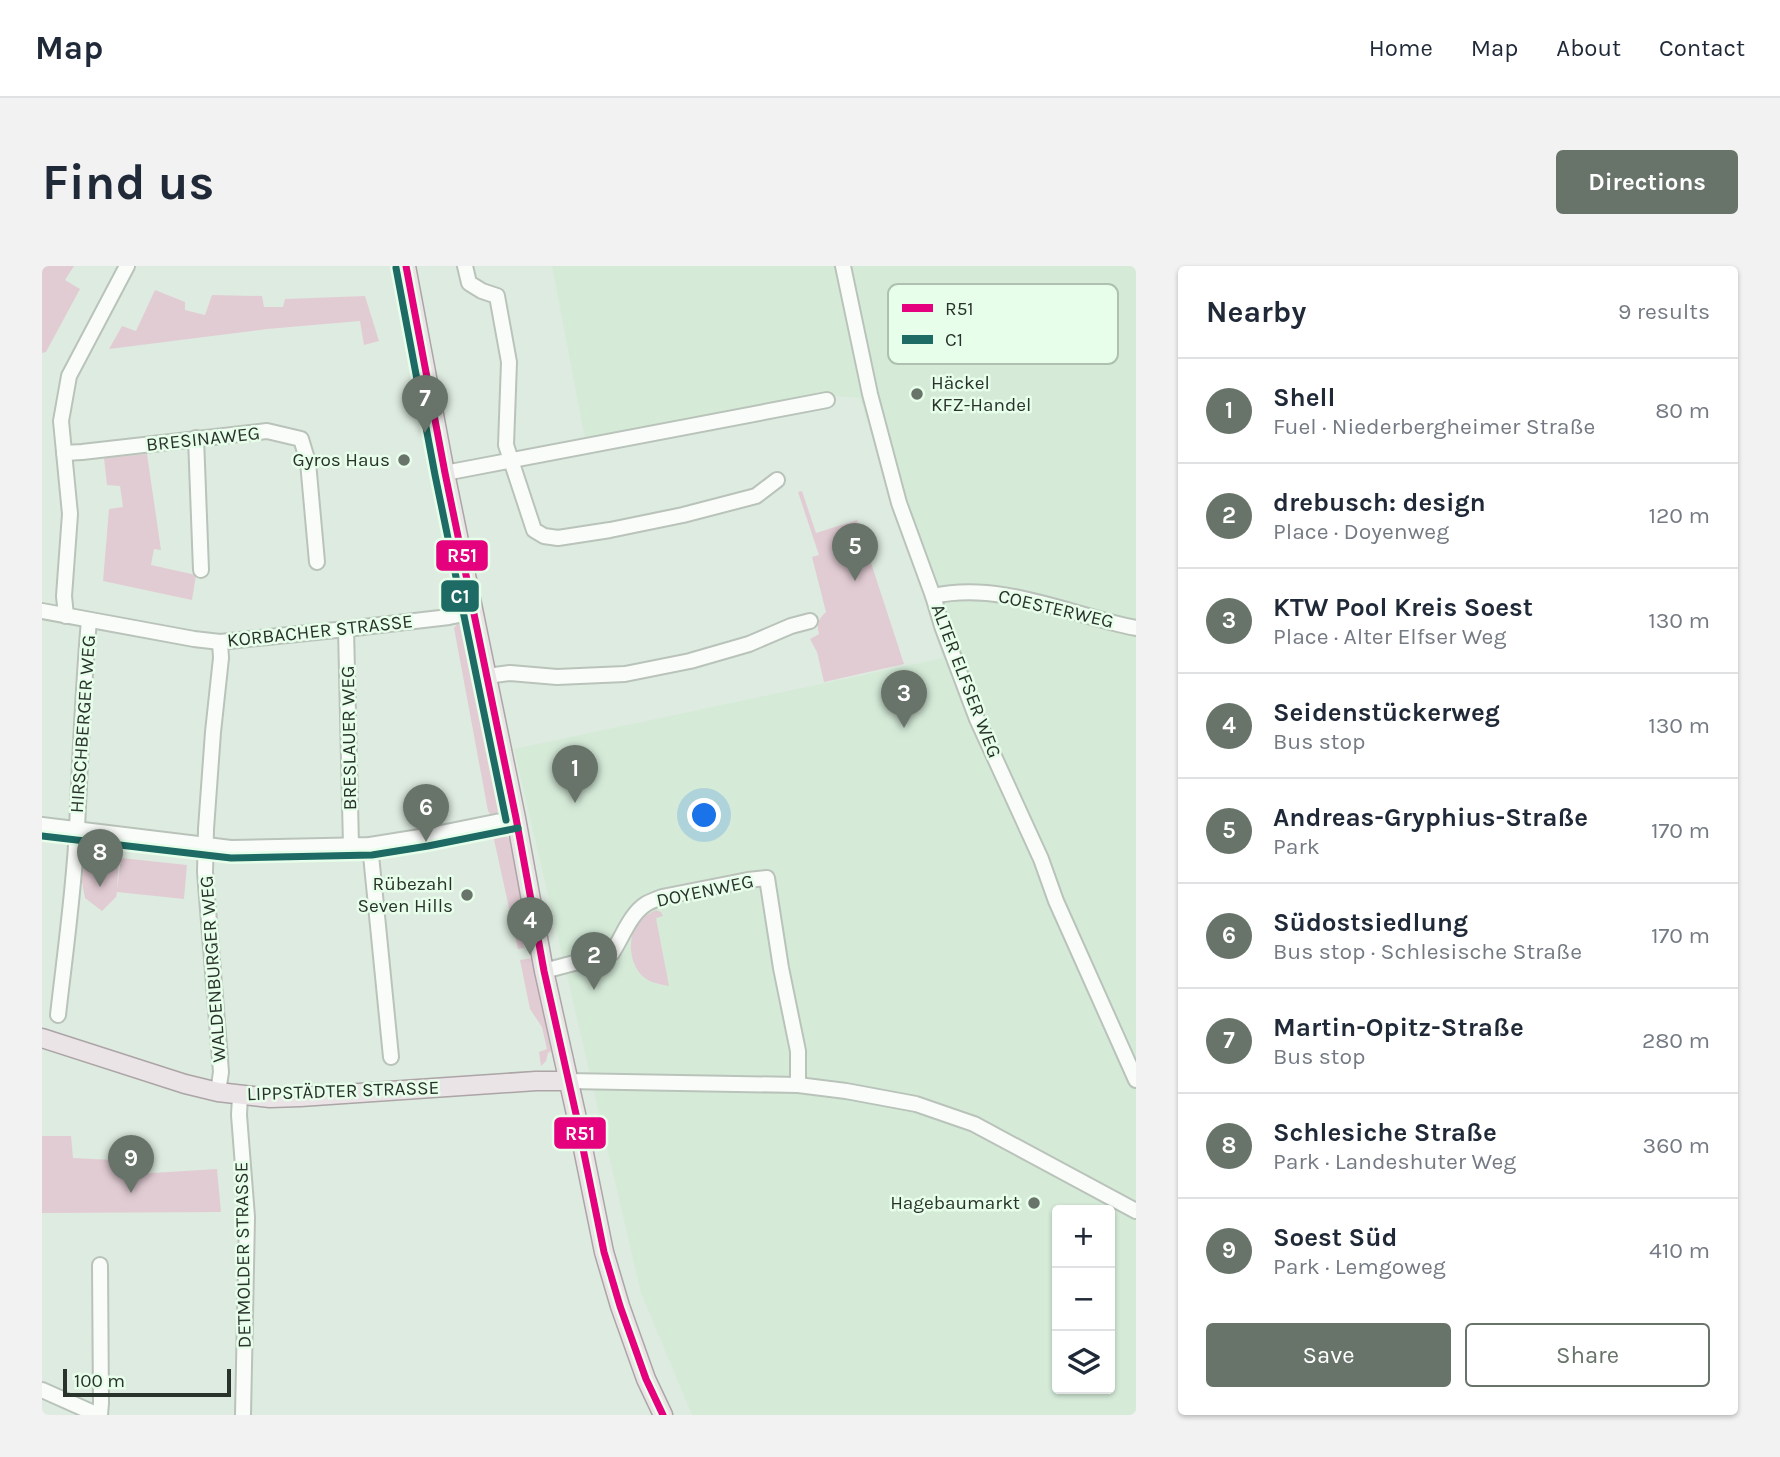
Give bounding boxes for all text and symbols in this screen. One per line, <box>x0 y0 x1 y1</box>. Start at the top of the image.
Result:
text: Map <box>35 29 103 67</box>
text: Home <box>1369 34 1433 62</box>
text: Map <box>1471 34 1518 62</box>
text: About <box>1556 34 1621 62</box>
text: Contact <box>1659 34 1745 62</box>
button: Directions <box>1556 150 1738 214</box>
text: Find us <box>42 154 214 211</box>
legend <box>888 284 1118 364</box>
text: Nearby <box>1206 294 1306 330</box>
text: R51 <box>945 298 974 320</box>
text: 9 results <box>1618 298 1710 325</box>
text: C1 <box>945 329 963 351</box>
place label: Häckel KFZ-Handel <box>931 372 1031 416</box>
pin: 7 <box>402 375 448 433</box>
text: Shell <box>1273 382 1335 413</box>
marker: Häckel KFZ-Handel <box>909 386 925 402</box>
text: 1 <box>1225 397 1233 424</box>
text: 80 m <box>1655 397 1710 424</box>
text: Fuel · Niederbergheimer Straße <box>1273 413 1595 440</box>
street label: BRESINAWEG <box>145 422 261 456</box>
place label: Gyros Haus <box>293 449 390 471</box>
marker: Gyros Haus <box>396 452 412 468</box>
text: drebusch: design <box>1273 487 1486 518</box>
text: 2 <box>1222 502 1236 529</box>
text: 120 m <box>1648 502 1710 529</box>
text: Place · Doyenweg <box>1273 518 1449 545</box>
pin: 5 <box>832 523 878 581</box>
line badge: R51 <box>435 539 489 572</box>
text: R51 <box>447 545 477 567</box>
line badge: C1 <box>440 579 480 613</box>
street label: COESTERWEG <box>996 585 1116 633</box>
text: C1 <box>451 586 469 608</box>
text: KTW Pool Kreis Soest <box>1273 592 1533 623</box>
street label: ALTER ELFSER WEG <box>927 601 1005 761</box>
text: 3 <box>1222 607 1236 634</box>
text: 130 m <box>1648 607 1710 634</box>
street label: KORBACHER STRASSE <box>226 610 414 652</box>
text: Place · Alter Elfser Weg <box>1273 623 1506 650</box>
street label: HIRSCHBERGER WEG <box>66 634 100 814</box>
street label: BRESLAUER WEG <box>337 666 361 810</box>
pin: 3 <box>881 670 927 728</box>
text: Seidenstückerweg <box>1273 697 1500 728</box>
text: 4 <box>1222 712 1236 739</box>
text: 130 m <box>1648 712 1710 739</box>
text: Bus stop <box>1273 728 1366 755</box>
pin: 1 <box>552 745 598 803</box>
pin: 6 <box>403 784 449 842</box>
your location <box>687 798 721 832</box>
text: Andreas-Gryphius-Straße <box>1273 802 1588 833</box>
text: 5 <box>1222 817 1236 844</box>
text: 170 m <box>1651 817 1710 844</box>
pin: 8 <box>77 829 123 887</box>
text: Park <box>1273 833 1320 860</box>
street label: DOYENWEG <box>655 870 755 912</box>
place label: Rübezahl Seven Hills <box>357 873 453 917</box>
street label: WALDENBURGER WEG <box>195 875 231 1063</box>
marker: Rübezahl Seven Hills <box>459 887 475 903</box>
pin: 4 <box>507 897 553 955</box>
text: Südostsiedlung <box>1273 907 1468 938</box>
text: 6 <box>1222 922 1236 949</box>
text: 170 m <box>1651 922 1710 949</box>
pin: 2 <box>571 932 617 990</box>
text: Bus stop · Schlesische Straße <box>1273 938 1582 965</box>
text: Martin-Opitz-Straße <box>1273 1012 1524 1043</box>
text: 7 <box>1223 1027 1235 1054</box>
text: 280 m <box>1642 1027 1710 1054</box>
text: Bus stop <box>1273 1043 1366 1070</box>
street label: LIPPSTÄDTER STRASSE <box>246 1077 440 1105</box>
line badge: R51 <box>553 1116 607 1150</box>
text: Schlesiche Straße <box>1273 1117 1497 1148</box>
text: R51 <box>565 1123 595 1145</box>
text: 8 <box>1222 1132 1236 1159</box>
text: 360 m <box>1643 1132 1710 1159</box>
pin: 9 <box>108 1135 154 1193</box>
text: Park · Landeshuter Weg <box>1273 1148 1516 1175</box>
street label: DETMOLDER STRASSE <box>230 1162 256 1348</box>
place label: Hagebaumarkt <box>890 1192 1020 1214</box>
marker: Hagebaumarkt <box>1026 1195 1042 1211</box>
map controls <box>1052 1205 1115 1394</box>
button: + <box>1052 1205 1115 1268</box>
text: Soest Süd <box>1273 1222 1397 1253</box>
text: 9 <box>1222 1237 1236 1264</box>
text: 410 m <box>1649 1237 1710 1264</box>
text: Park · Lemgoweg <box>1273 1253 1446 1280</box>
button: − <box>1052 1268 1115 1331</box>
button: Save <box>1206 1323 1451 1387</box>
button: Share <box>1465 1323 1710 1387</box>
button: layers <box>1052 1331 1115 1394</box>
scale bar <box>63 1366 231 1398</box>
text: 100 m <box>74 1370 125 1392</box>

